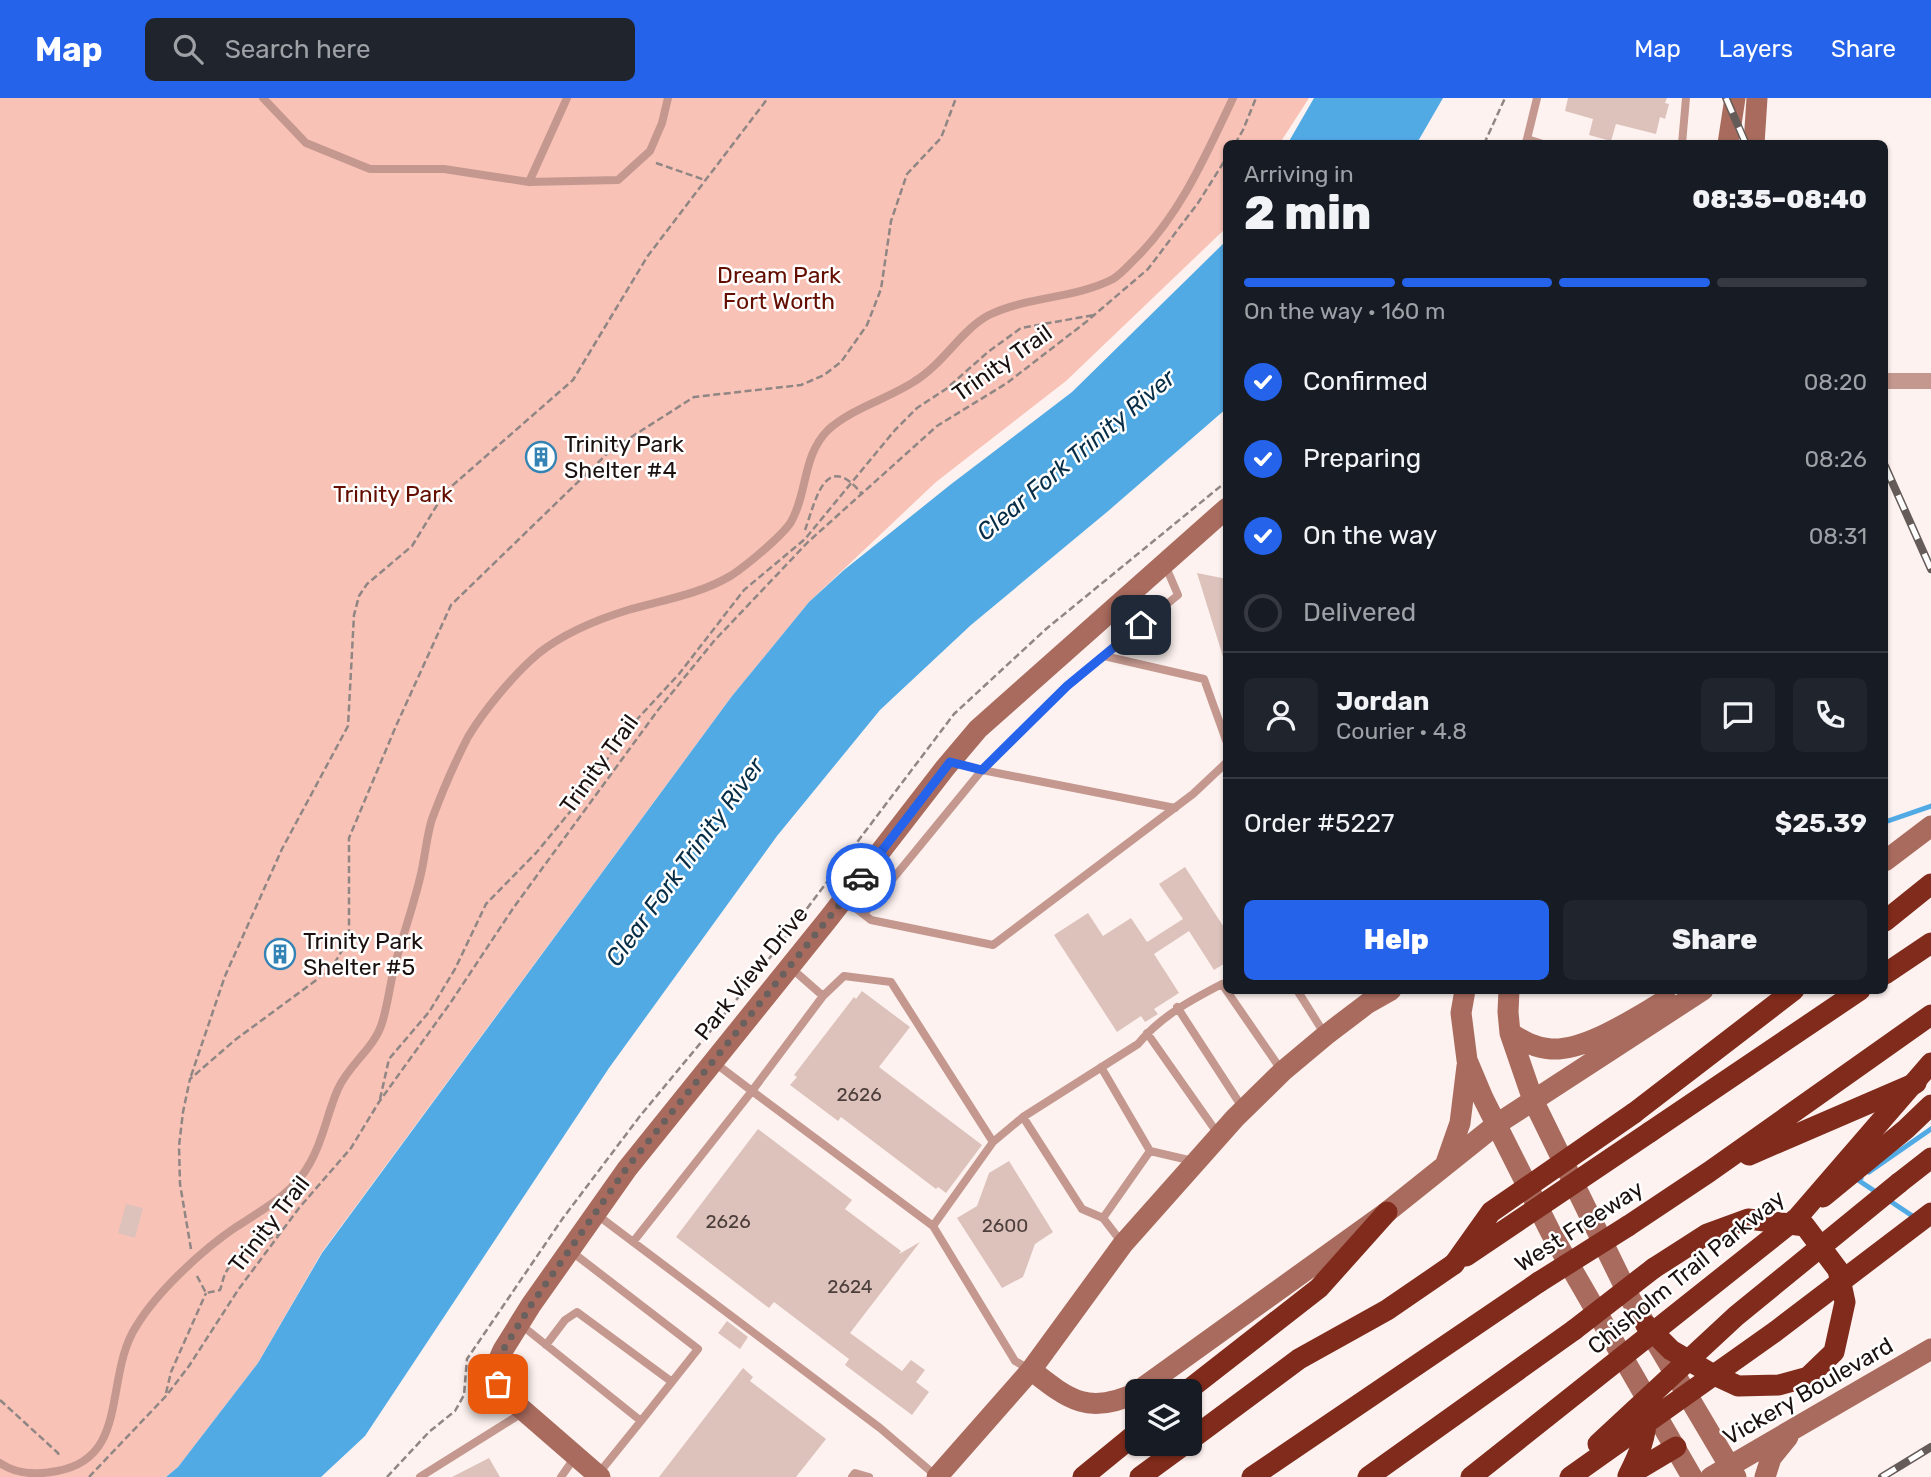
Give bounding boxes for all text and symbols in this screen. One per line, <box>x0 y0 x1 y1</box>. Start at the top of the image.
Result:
search box <box>145 18 635 81</box>
text: Map <box>35 30 103 69</box>
icon: search <box>169 30 207 68</box>
text: Search here <box>225 34 370 65</box>
text: Map <box>1634 35 1681 63</box>
text: Layers <box>1719 35 1793 63</box>
text: Share <box>1831 35 1896 63</box>
text: Arriving in <box>1244 160 1354 188</box>
text: 08:35–08:40 <box>1692 184 1867 215</box>
text: 2 min <box>1244 186 1371 241</box>
park label: Dream Park Fort Worth <box>717 261 841 315</box>
text: On the way · 160 m <box>1244 297 1446 325</box>
street label: Trinity Trail <box>947 318 1057 408</box>
water label: Clear Fork Trinity River <box>971 363 1182 546</box>
icon: check <box>1244 363 1282 401</box>
text: Confirmed <box>1303 366 1428 397</box>
text: 08:20 <box>1804 368 1867 396</box>
place label: Trinity Park Shelter #4 <box>564 430 684 484</box>
building icon: Trinity Park Shelter #4 <box>524 440 558 474</box>
icon: check <box>1244 440 1282 478</box>
text: Preparing <box>1303 443 1421 474</box>
text: 08:26 <box>1805 445 1867 473</box>
park label: Trinity Park <box>333 480 453 508</box>
icon: check <box>1244 517 1282 555</box>
text: On the way <box>1303 520 1437 551</box>
text: 08:31 <box>1809 522 1867 550</box>
pin <box>1111 595 1171 655</box>
text: Delivered <box>1303 597 1416 628</box>
icon: home <box>1122 606 1160 644</box>
button: person <box>1244 678 1318 752</box>
button: chat <box>1701 678 1775 752</box>
button: phone <box>1793 678 1867 752</box>
text: Jordan <box>1336 686 1429 717</box>
street label: Trinity Trail <box>554 709 644 819</box>
text: Courier · 4.8 <box>1336 717 1467 745</box>
water label: Clear Fork Trinity River <box>600 752 770 972</box>
text: Order #5227 <box>1244 808 1394 839</box>
text: $25.39 <box>1775 808 1867 839</box>
courier <box>826 843 896 913</box>
icon: car <box>842 859 880 897</box>
street label: Park View Drive <box>688 900 814 1046</box>
button: Help <box>1244 900 1549 980</box>
button: Share <box>1563 900 1867 980</box>
place label: Trinity Park Shelter #5 <box>303 927 423 981</box>
building icon: Trinity Park Shelter #5 <box>263 937 297 971</box>
house number: 2626 <box>836 1083 882 1106</box>
street label: Trinity Trail <box>222 1170 316 1278</box>
street label: West Freeway <box>1510 1174 1649 1278</box>
street label: Chisholm Trail Parkway <box>1582 1184 1790 1360</box>
house number: 2626 <box>705 1210 751 1233</box>
house number: 2600 <box>982 1214 1028 1237</box>
house number: 2624 <box>827 1275 873 1298</box>
street label: Vickery Boulevard <box>1718 1331 1898 1451</box>
pin <box>468 1354 528 1414</box>
icon: bag <box>479 1365 517 1403</box>
map controls <box>1125 1379 1202 1456</box>
button: layers <box>1125 1379 1202 1456</box>

